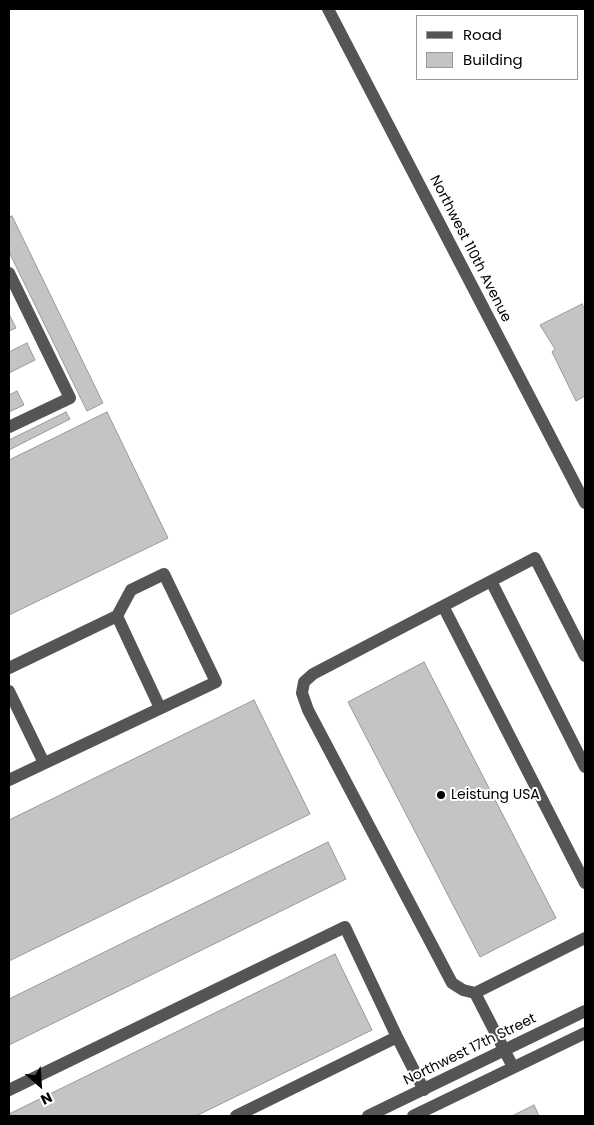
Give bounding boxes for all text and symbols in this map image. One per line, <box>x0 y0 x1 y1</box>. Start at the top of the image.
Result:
legend <box>416 15 579 80</box>
text: Road <box>463 24 502 45</box>
text: Building <box>463 49 523 70</box>
street label: Northwest 110th Avenue <box>426 173 514 325</box>
place label: Leistung USA <box>451 787 540 803</box>
marker: Leistung USA <box>435 789 447 801</box>
street label: Northwest 17th Street <box>401 1011 539 1089</box>
north arrow <box>15 1060 65 1110</box>
text: N <box>37 1087 56 1110</box>

